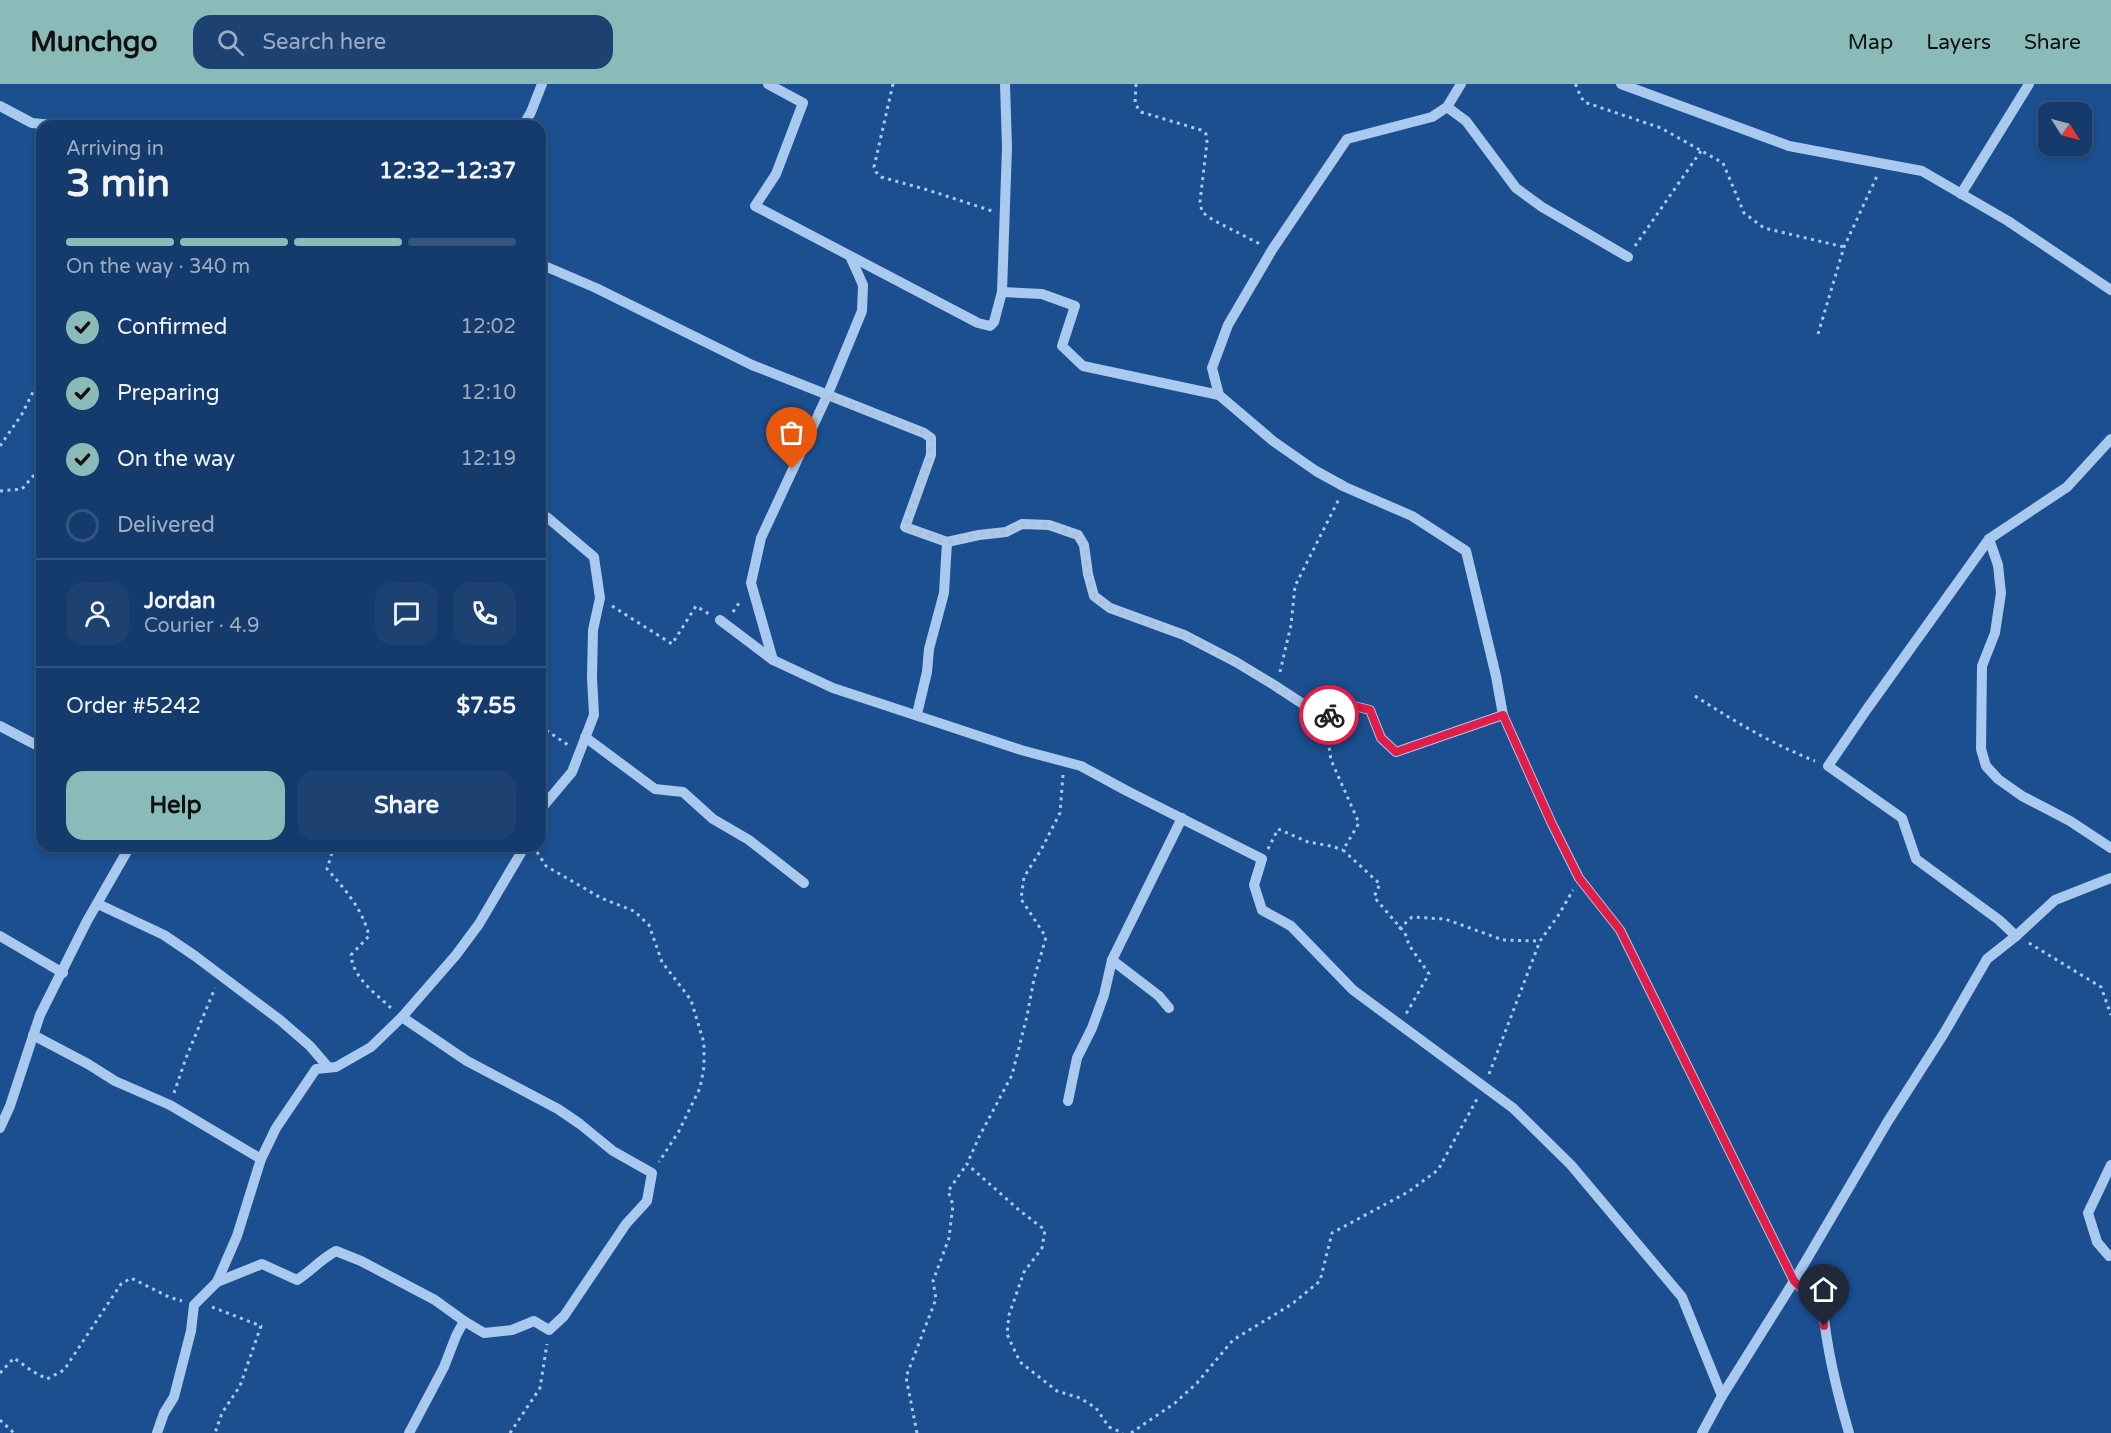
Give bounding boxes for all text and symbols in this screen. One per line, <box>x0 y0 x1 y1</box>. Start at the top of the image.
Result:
search box <box>193 15 613 69</box>
text: Munchgo <box>30 25 157 59</box>
icon: search <box>214 26 247 59</box>
text: Search here <box>262 29 386 55</box>
text: Map <box>1848 30 1893 55</box>
text: Layers <box>1926 30 1991 55</box>
text: Share <box>2024 30 2081 55</box>
north arrow <box>2038 102 2092 156</box>
map controls <box>2038 102 2092 156</box>
text: Arriving in <box>66 137 164 161</box>
text: 12:32–12:37 <box>379 158 516 184</box>
text: 3 min <box>66 160 170 207</box>
text: On the way · 340 m <box>66 255 250 279</box>
icon: check <box>66 311 99 344</box>
text: Confirmed <box>117 314 227 340</box>
text: 12:02 <box>461 315 516 339</box>
icon: check <box>66 377 99 410</box>
text: Preparing <box>117 380 220 406</box>
text: 12:10 <box>461 381 516 405</box>
pin <box>766 407 817 469</box>
icon: bag <box>775 416 808 449</box>
icon: check <box>66 443 99 476</box>
text: On the way <box>117 446 235 472</box>
text: 12:19 <box>461 447 516 471</box>
text: Delivered <box>117 512 215 538</box>
button: person <box>66 582 129 645</box>
button: chat <box>375 582 438 645</box>
button: phone <box>453 582 516 645</box>
text: Jordan <box>144 588 215 614</box>
text: Courier · 4.9 <box>144 614 259 638</box>
courier <box>1299 685 1359 745</box>
text: Order #5242 <box>66 693 201 719</box>
text: $7.55 <box>456 693 516 719</box>
icon: bike <box>1313 699 1346 732</box>
button: Help <box>66 771 285 840</box>
button: Share <box>297 771 516 840</box>
pin <box>1798 1264 1849 1326</box>
icon: home <box>1807 1273 1840 1306</box>

